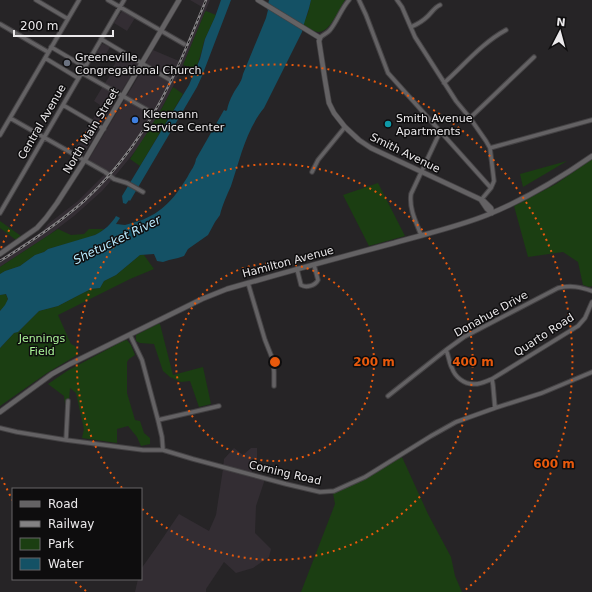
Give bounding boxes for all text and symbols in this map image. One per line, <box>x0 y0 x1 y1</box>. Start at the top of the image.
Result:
scale bar <box>14 12 113 38</box>
north arrow <box>540 12 580 52</box>
text: N <box>556 16 566 29</box>
text: 200 m <box>20 19 58 33</box>
place label: Greeneville Congregational Church <box>75 51 201 77</box>
marker: Greeneville Congregational Church <box>62 58 72 68</box>
street label: Central Avenue <box>15 82 69 162</box>
street label: North Main Street <box>60 85 122 176</box>
place label: Kleemann Service Center <box>143 108 225 134</box>
place label: Smith Avenue Apartments <box>396 112 473 138</box>
marker: Kleemann Service Center <box>130 115 140 125</box>
marker: Smith Avenue Apartments <box>383 119 393 129</box>
street label: Smith Avenue <box>368 130 442 176</box>
water label: Shetucket River <box>71 212 164 267</box>
street label: Hamilton Avenue <box>241 243 335 280</box>
street label: Donahue Drive <box>452 288 530 340</box>
street label: Quarto Road <box>512 311 576 359</box>
park label: Jennings Field <box>18 332 66 358</box>
centre of rings <box>268 355 282 369</box>
text: 200 m <box>353 355 395 369</box>
text: 400 m <box>452 355 494 369</box>
text: 600 m <box>533 457 575 471</box>
street label: Corning Road <box>248 458 322 488</box>
legend <box>12 488 142 580</box>
text: Road <box>48 497 78 511</box>
text: Railway <box>48 517 94 531</box>
text: Park <box>48 537 74 551</box>
text: Water <box>48 557 84 571</box>

